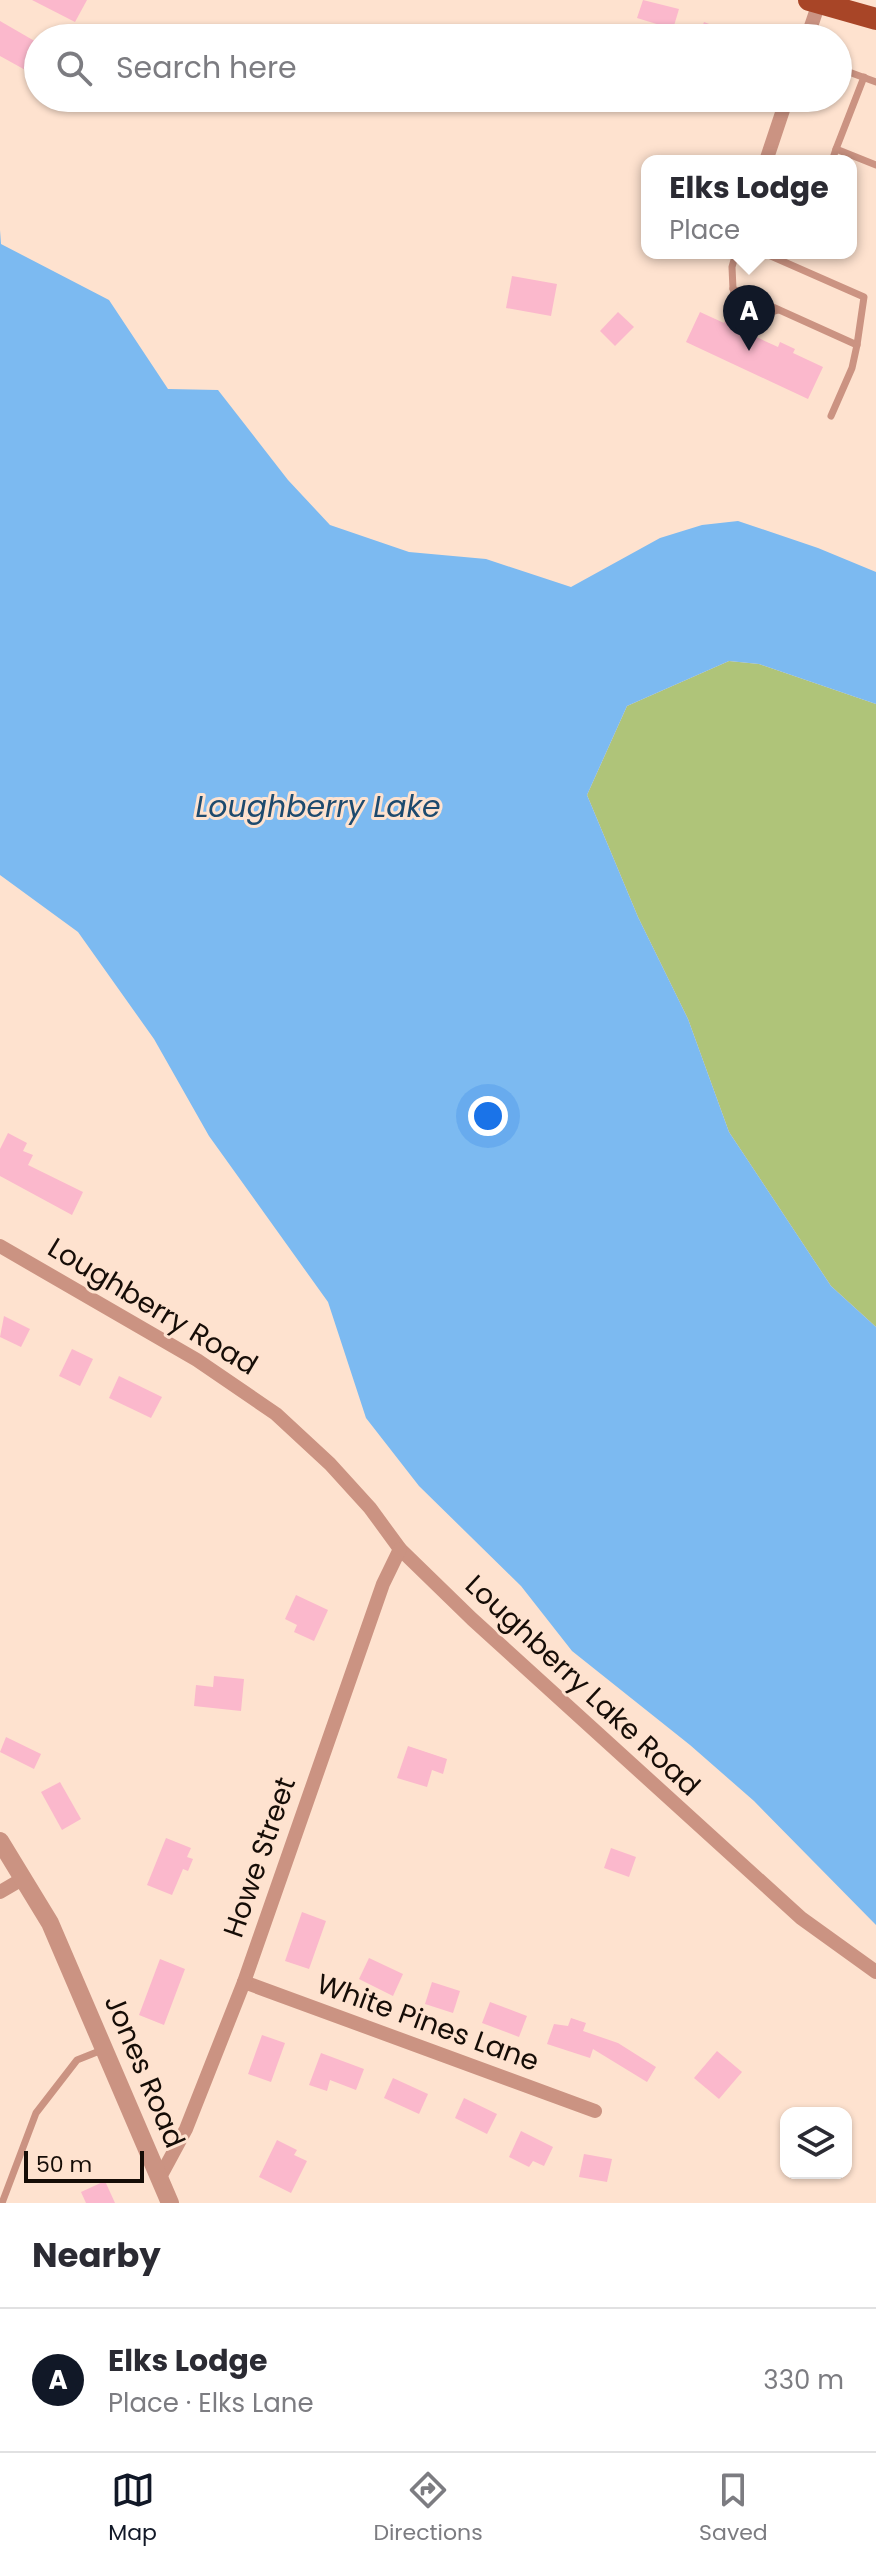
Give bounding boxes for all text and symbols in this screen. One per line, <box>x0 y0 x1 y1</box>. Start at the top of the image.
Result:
search box <box>24 24 852 112</box>
icon: search <box>52 46 96 90</box>
text: Search here <box>116 46 297 89</box>
popup <box>641 155 857 259</box>
text: Elks Lodge <box>669 166 829 209</box>
text: Place <box>669 212 740 248</box>
pin: A <box>723 285 775 351</box>
water label: Loughberry Lake <box>195 785 441 828</box>
your location <box>468 1096 508 1136</box>
street label: Loughberry Road <box>41 1228 265 1384</box>
street label: Loughberry Lake Road <box>457 1566 709 1805</box>
street label: Howe Street <box>214 1772 305 1942</box>
street label: White Pines Lane <box>311 1964 544 2081</box>
street label: Jones Road <box>95 1989 194 2154</box>
map controls <box>780 2107 852 2179</box>
button: layers <box>780 2107 852 2179</box>
scale bar <box>24 2147 144 2183</box>
text: 50 m <box>36 2149 92 2180</box>
text: Nearby <box>32 2231 161 2279</box>
text: Elks Lodge <box>108 2339 267 2382</box>
text: A <box>48 2362 68 2398</box>
text: 330 m <box>763 2362 844 2398</box>
text: Place · Elks Lane <box>108 2385 314 2421</box>
tab: Map <box>108 2468 157 2549</box>
tab: Directions <box>373 2468 483 2549</box>
tab: Saved <box>699 2468 768 2549</box>

